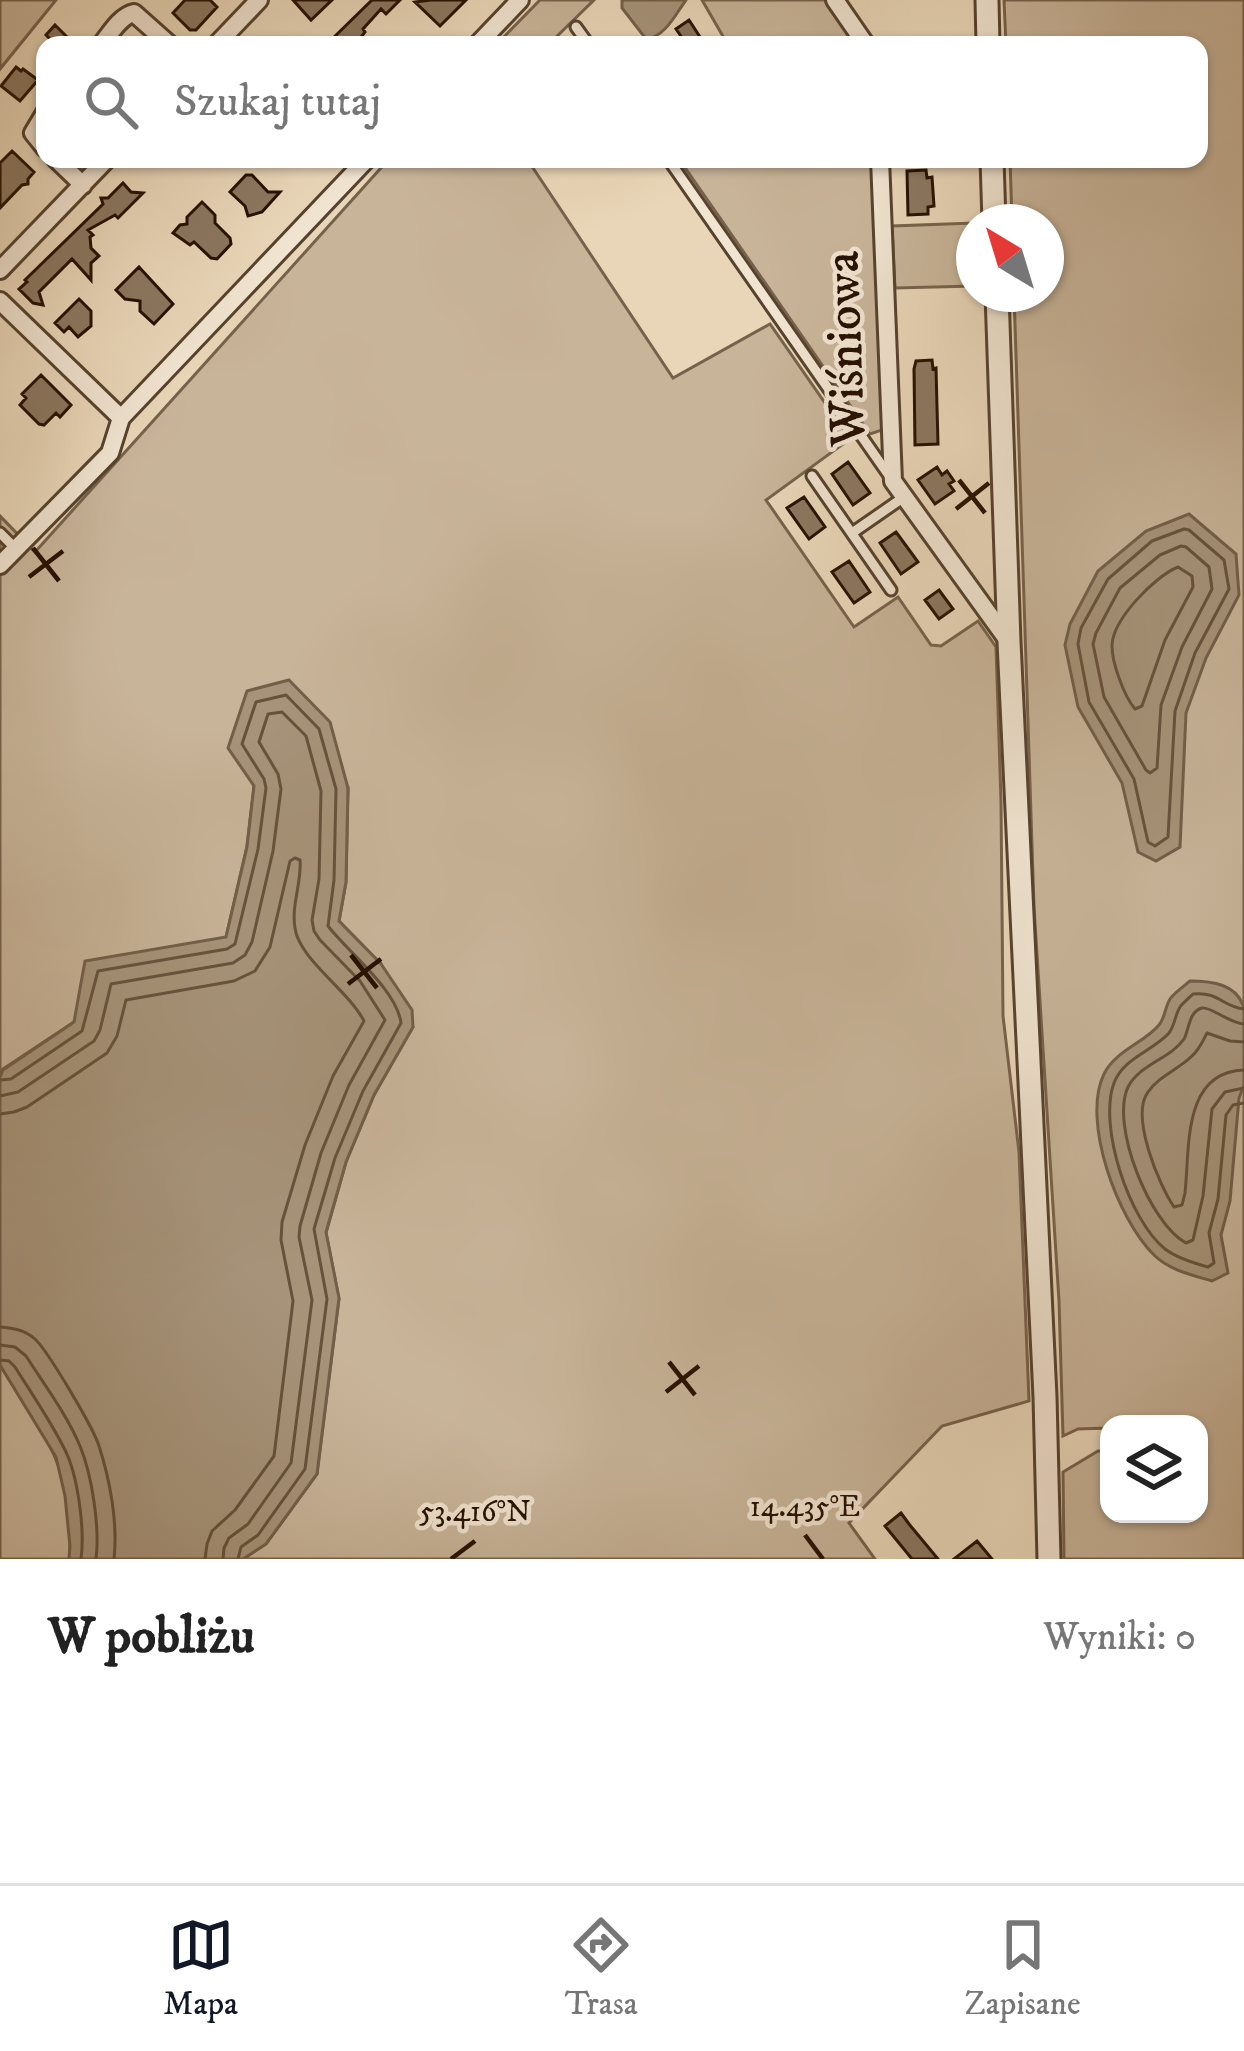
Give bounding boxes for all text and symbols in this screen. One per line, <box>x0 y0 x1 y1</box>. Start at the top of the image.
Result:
search box <box>36 36 1208 168</box>
icon: search <box>78 69 144 135</box>
text: Szukaj tutaj <box>174 74 381 130</box>
north arrow <box>956 204 1064 312</box>
street label: Wiśniowa <box>811 250 881 449</box>
map controls <box>1100 1415 1208 1523</box>
button: layers <box>1100 1415 1208 1523</box>
text: 14.435°E <box>750 1489 860 1526</box>
text: 53.416°N <box>419 1494 531 1531</box>
text: W pobliżu <box>48 1605 255 1669</box>
text: Wyniki: 0 <box>1043 1613 1196 1662</box>
tab: Mapa <box>163 1912 238 2025</box>
tab: Trasa <box>565 1912 638 2025</box>
tab: Zapisane <box>964 1912 1081 2025</box>

